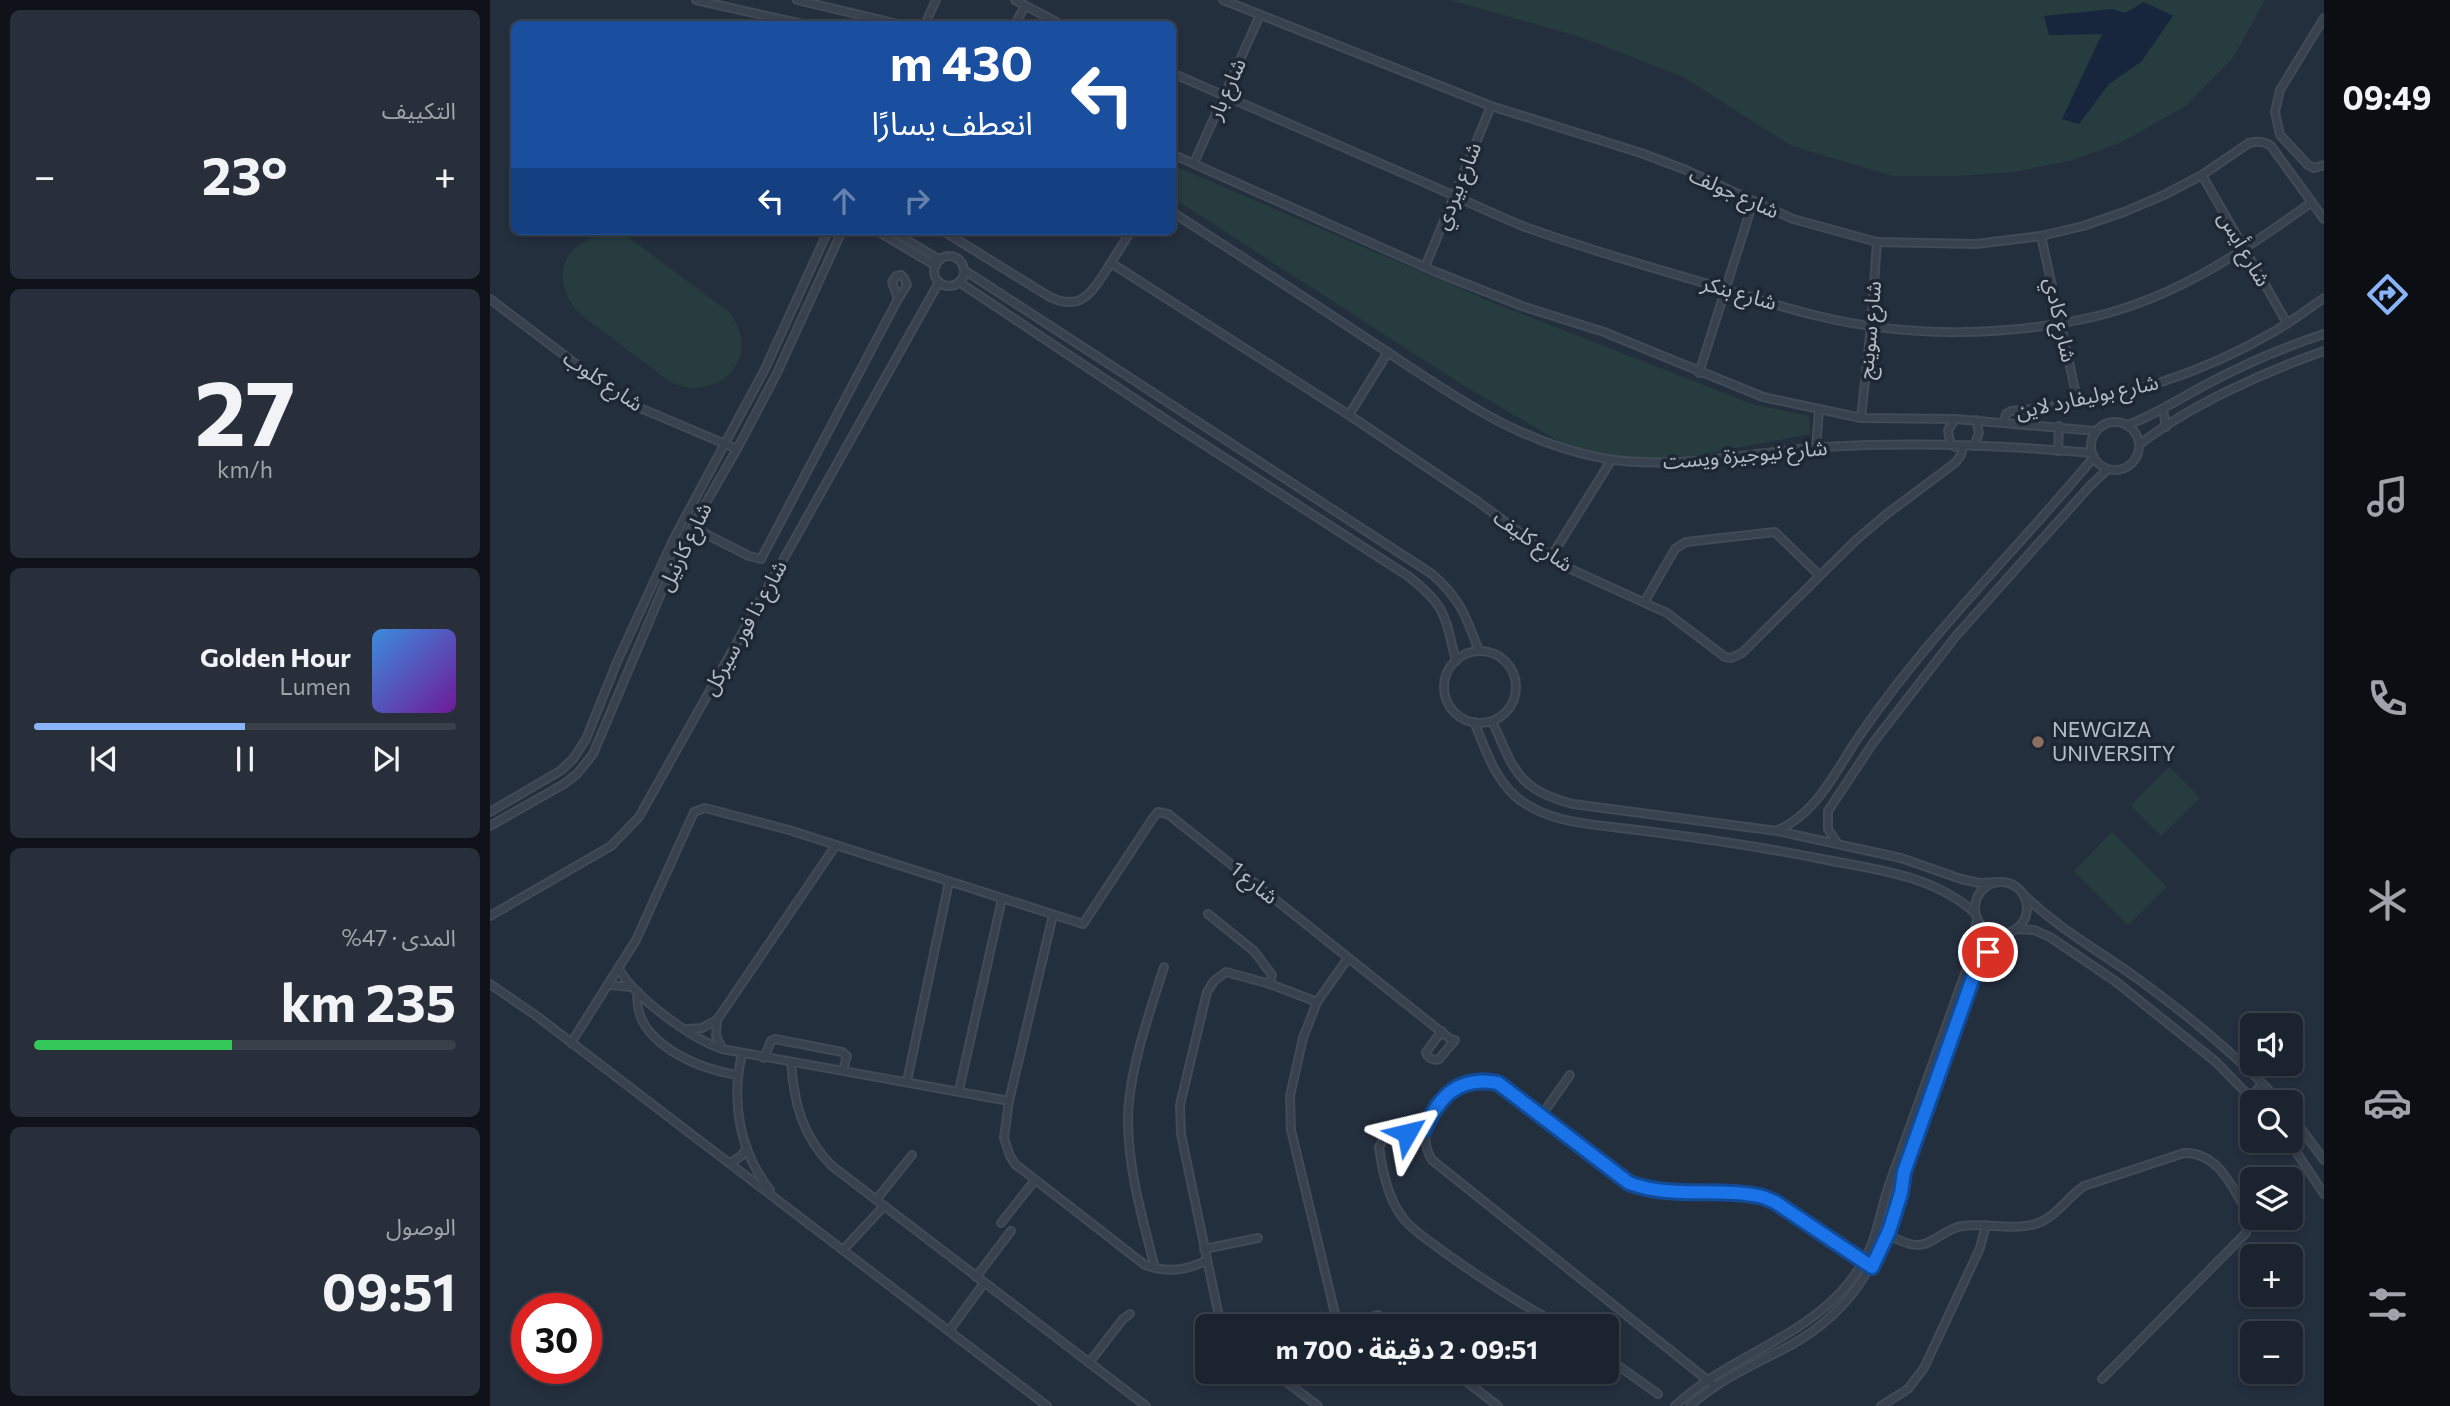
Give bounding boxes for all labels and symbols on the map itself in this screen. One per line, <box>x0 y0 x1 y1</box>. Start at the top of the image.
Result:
street label: شارع بار <box>1201 54 1254 125</box>
street label: شارع بيردي <box>1428 138 1490 235</box>
street label: شارع جولف <box>1684 161 1783 226</box>
street label: شارع أيس <box>2210 206 2277 292</box>
street label: شارع بنكر <box>1697 269 1780 318</box>
street label: شارع كادي <box>2036 275 2083 365</box>
street label: شارع سوينج <box>1852 280 1889 380</box>
street label: شارع كلوب <box>557 344 648 419</box>
street label: شارع بوليفارد لاين <box>2013 368 2161 427</box>
street label: شارع نيوجيزة ويست <box>1662 434 1829 477</box>
street label: شارع كارنيل <box>651 498 719 597</box>
street label: شارع كليف <box>1487 503 1578 579</box>
street label: شارع ذا فور سيركل <box>696 555 795 701</box>
place label: NEWGIZA UNIVERSITY <box>2052 716 2176 765</box>
marker: NEWGIZA UNIVERSITY <box>2030 734 2046 750</box>
street label: شارع 1 <box>1224 855 1284 912</box>
pin <box>1958 922 2018 982</box>
position arrow <box>1370 1096 1444 1170</box>
speed limit sign: 30 <box>511 1293 602 1384</box>

